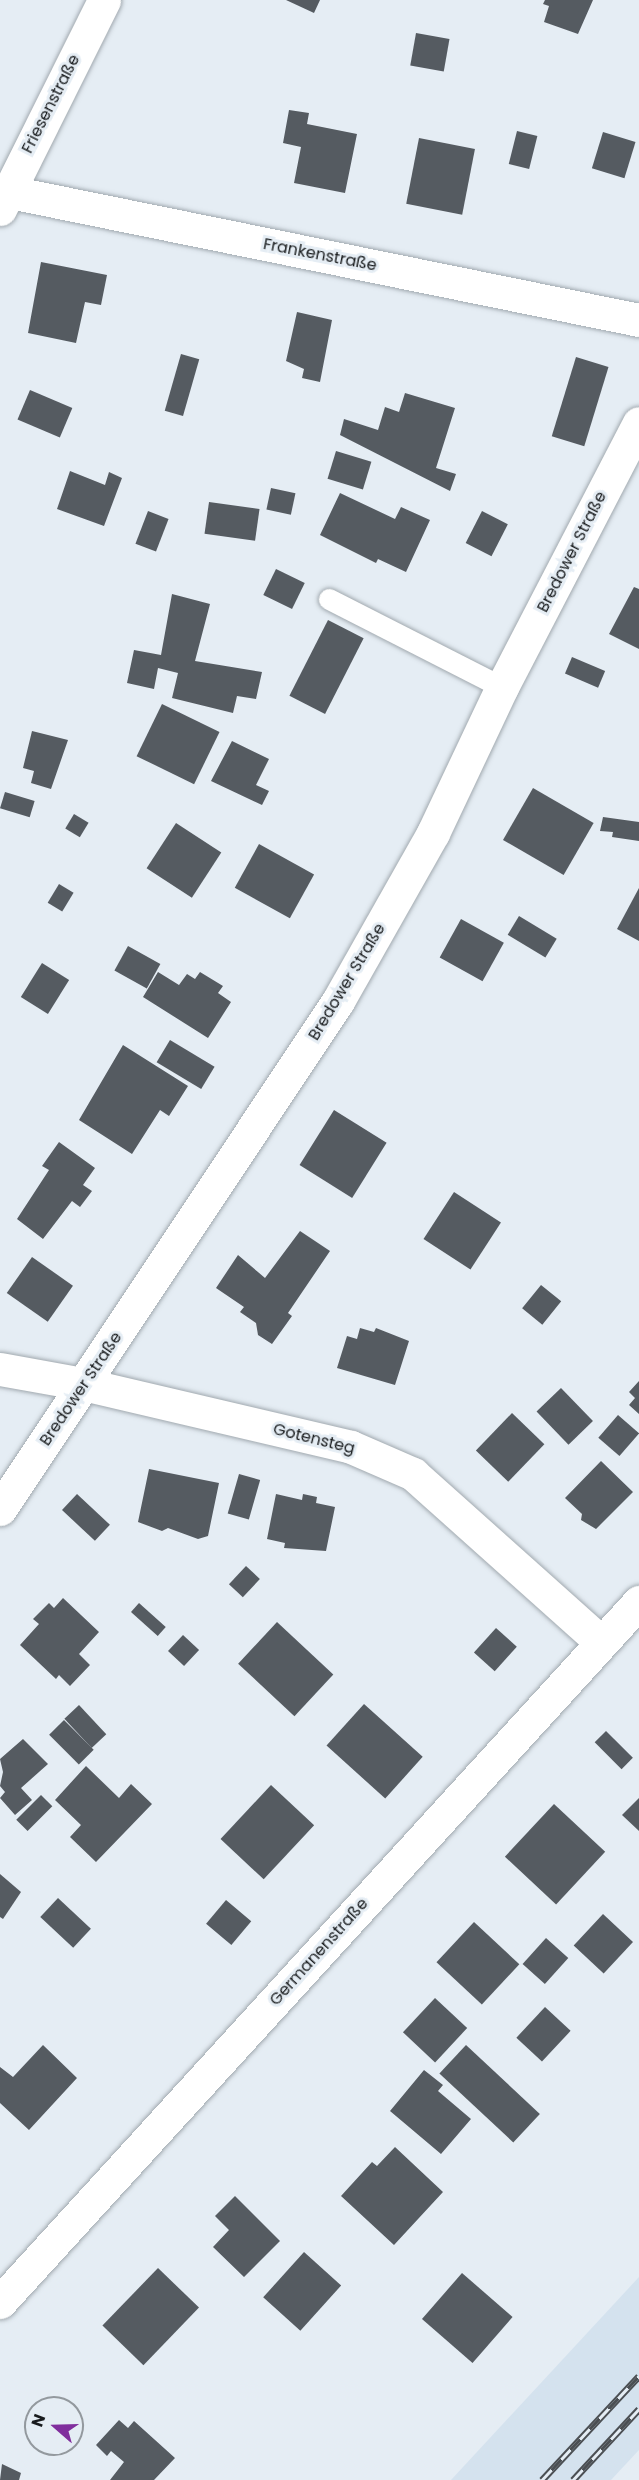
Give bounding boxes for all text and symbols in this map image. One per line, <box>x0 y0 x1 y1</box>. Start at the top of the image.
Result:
street label: Friesenstraße <box>18 51 84 157</box>
street label: Frankenstraße <box>262 235 378 275</box>
street label: Bredower Straße <box>533 488 611 616</box>
street label: Bredower Straße <box>305 920 389 1044</box>
street label: Bredower Straße <box>36 1329 126 1449</box>
street label: Gotensteg <box>271 1420 357 1458</box>
street label: Germanenstraße <box>266 1894 372 2010</box>
north arrow <box>24 2396 84 2456</box>
text: N <box>26 2411 51 2430</box>

